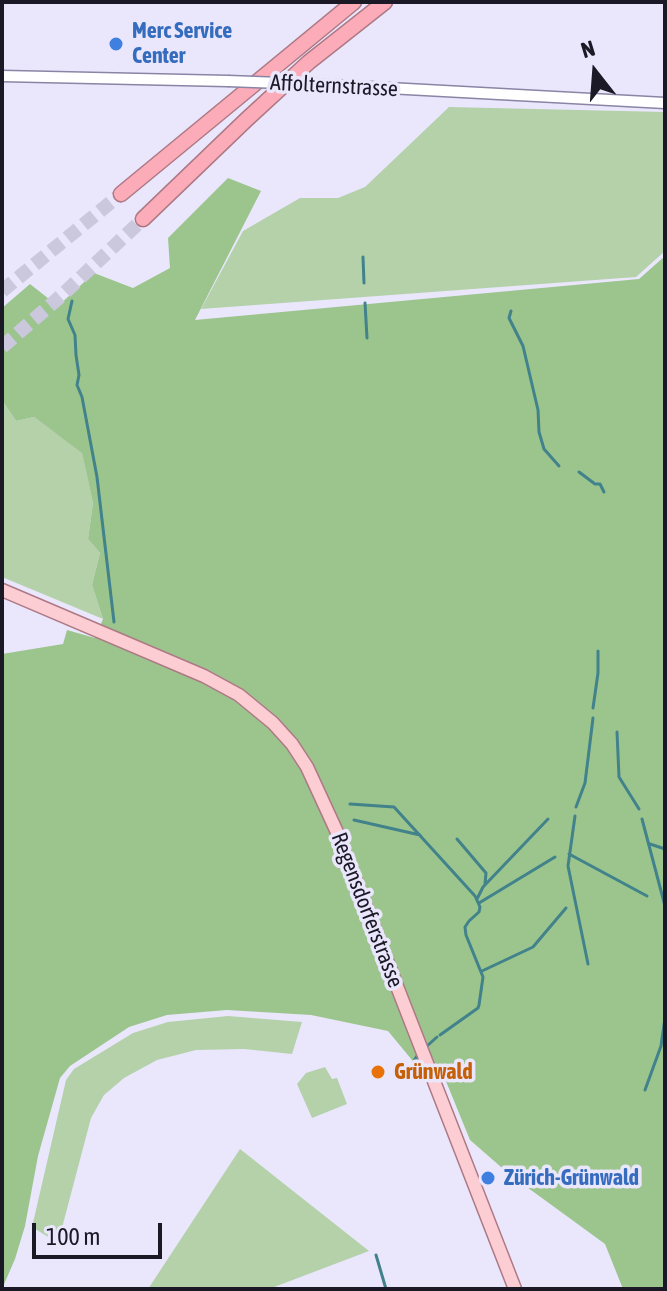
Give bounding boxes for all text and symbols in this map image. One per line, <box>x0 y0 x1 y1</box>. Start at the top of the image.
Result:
place label: Merc Service Center <box>132 18 232 70</box>
north arrow <box>555 32 635 112</box>
marker: Merc Service Center <box>107 35 125 53</box>
text: N <box>578 35 598 63</box>
street label: Affolternstrasse <box>269 69 399 103</box>
street label: Regensdorferstrasse <box>325 829 409 991</box>
place label: Grünwald <box>394 1059 473 1085</box>
marker: Grünwald <box>369 1063 387 1081</box>
place label: Zürich-Grünwald <box>504 1165 639 1191</box>
marker: Zürich-Grünwald <box>479 1169 497 1187</box>
scale bar <box>36 1207 166 1257</box>
text: 100 m <box>46 1223 100 1250</box>

